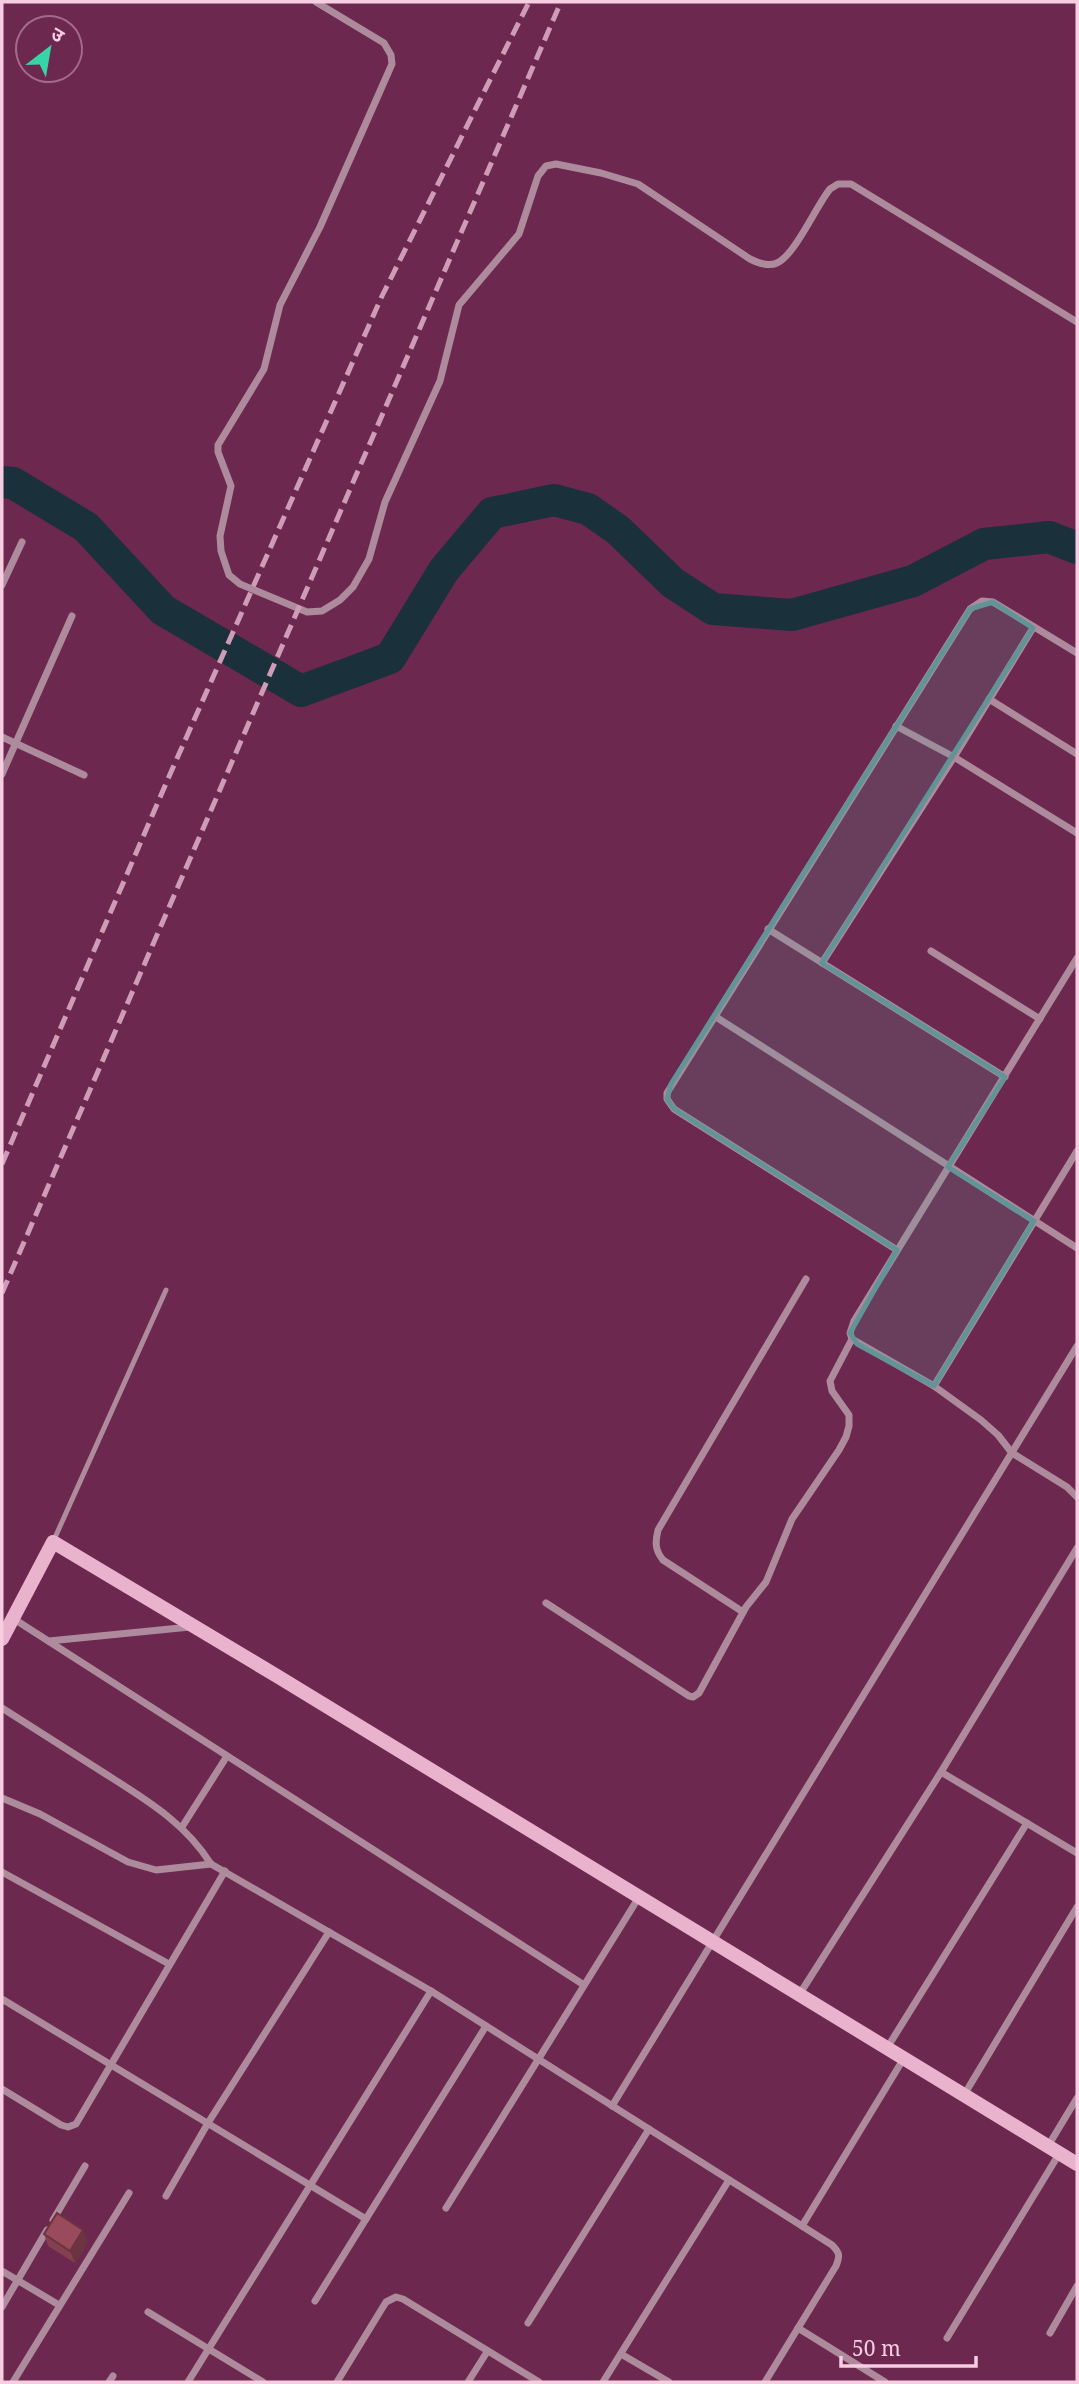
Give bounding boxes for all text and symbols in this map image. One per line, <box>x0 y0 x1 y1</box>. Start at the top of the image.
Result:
north arrow <box>14 14 84 84</box>
text: उ <box>46 20 70 49</box>
scale bar <box>841 2324 976 2368</box>
text: 50 m <box>852 2334 901 2362</box>

